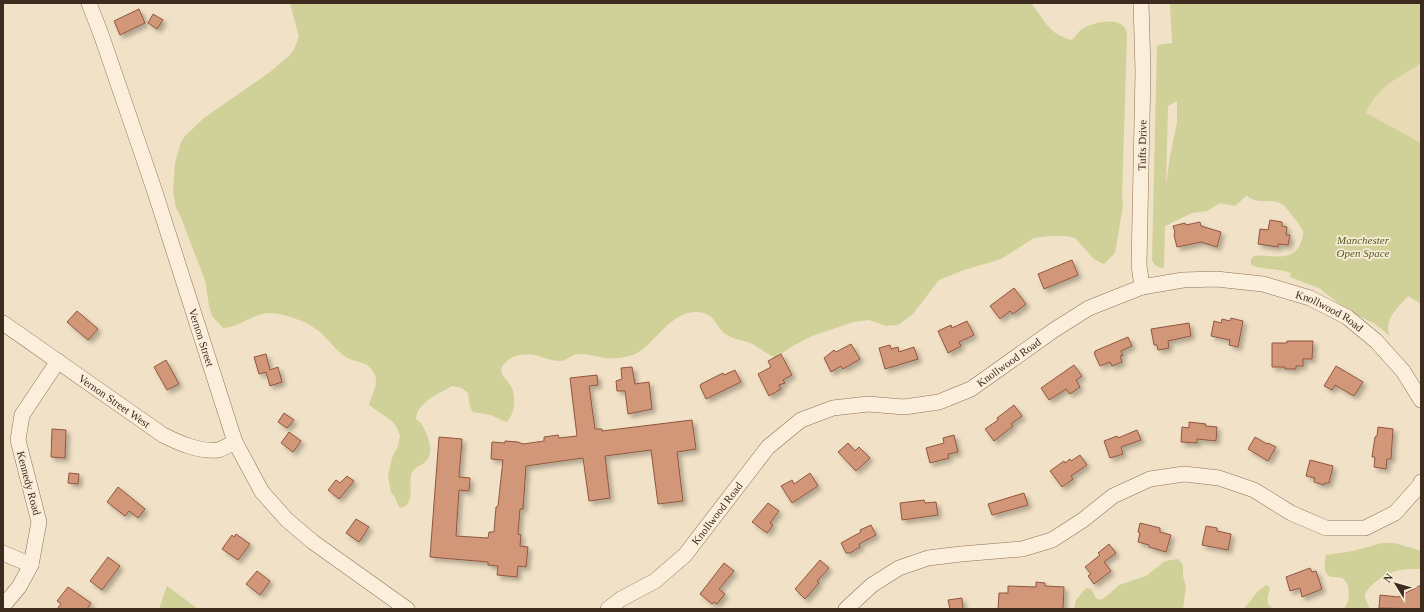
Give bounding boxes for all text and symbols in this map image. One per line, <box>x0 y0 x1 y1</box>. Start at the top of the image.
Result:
street label: Tufts Drive <box>1136 119 1148 170</box>
park label: Manchester Open Space <box>1336 234 1390 259</box>
street label: Knollwood Road <box>1294 288 1366 334</box>
street label: Vernon Street <box>187 307 216 368</box>
street label: Knollwood Road <box>974 335 1043 389</box>
street label: Vernon Street West <box>76 372 152 430</box>
street label: Kennedy Road <box>15 450 43 517</box>
street label: Knollwood Road <box>689 479 745 547</box>
north arrow <box>1376 564 1416 604</box>
text: N <box>1381 571 1395 585</box>

